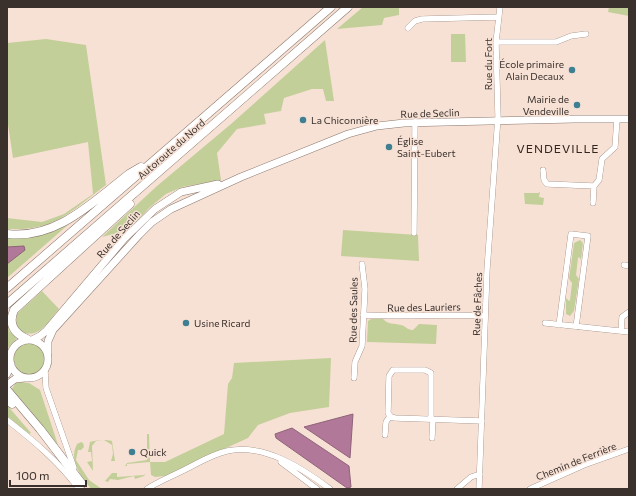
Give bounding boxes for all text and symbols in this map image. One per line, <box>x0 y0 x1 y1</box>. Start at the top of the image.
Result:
street label: Rue du Fort <box>482 38 494 90</box>
place label: École primaire Alain Decaux <box>499 58 565 82</box>
marker: École primaire Alain Decaux <box>567 65 577 75</box>
place label: Mairie de Vendeville <box>523 93 569 117</box>
marker: Mairie de Vendeville <box>572 100 582 110</box>
street label: Rue de Seclin <box>400 106 460 120</box>
place label: La Chiconnière <box>311 114 378 126</box>
marker: La Chiconnière <box>298 115 308 125</box>
street label: Autoroute du Nord <box>135 116 207 182</box>
place label: Église Saint-Eubert <box>397 135 456 159</box>
district label: VENDEVILLE <box>517 141 599 155</box>
marker: Église Saint-Eubert <box>384 142 394 152</box>
street label: Rue de Seclin <box>94 208 142 260</box>
street label: Rue de Fâches <box>470 272 484 336</box>
street label: Rue des Saules <box>346 276 360 343</box>
street label: Rue des Lauriers <box>387 300 461 314</box>
place label: Usine Ricard <box>194 317 251 329</box>
marker: Usine Ricard <box>181 318 191 328</box>
street label: Chemin de Ferrière <box>534 439 618 483</box>
place label: Quick <box>140 446 167 458</box>
marker: Quick <box>127 447 137 457</box>
scale bar <box>10 462 86 488</box>
text: 100 m <box>16 468 50 482</box>

